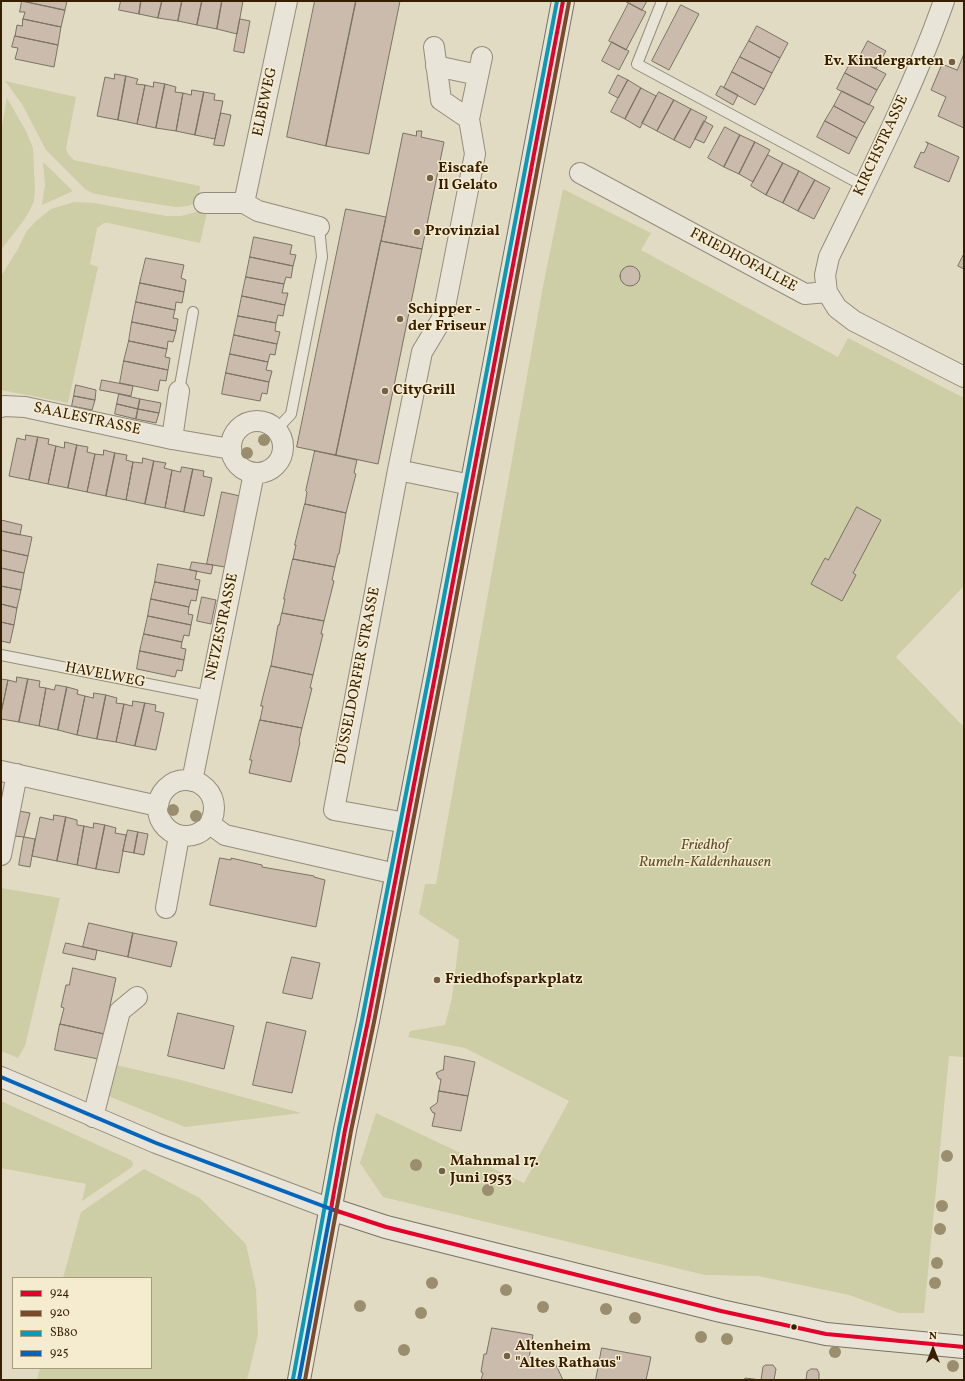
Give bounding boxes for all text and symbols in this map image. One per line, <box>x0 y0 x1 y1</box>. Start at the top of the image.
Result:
place label: Ev. Kindergarten <box>824 53 944 71</box>
marker: Ev. Kindergarten <box>947 57 957 67</box>
street label: ELBEWEG <box>250 66 282 138</box>
street label: KIRCHSTRASSE <box>851 93 913 199</box>
place label: Eiscafe Il Gelato <box>438 160 497 195</box>
marker: Eiscafe Il Gelato <box>425 173 435 183</box>
place label: Provinzial <box>425 223 500 241</box>
street label: FRIEDHOFALLEE <box>686 225 800 297</box>
marker: Provinzial <box>412 227 422 237</box>
place label: Schipper - der Friseur <box>408 301 486 336</box>
marker: Schipper - der Friseur <box>395 314 405 324</box>
place label: CityGrill <box>393 382 455 400</box>
marker: CityGrill <box>380 386 390 396</box>
street label: SAALESTRASSE <box>32 400 142 440</box>
street label: NETZESTRASSE <box>203 572 243 682</box>
street label: DÜSSELDORFER STRASSE <box>333 586 385 766</box>
street label: HAVELWEG <box>63 659 147 693</box>
park label: Friedhof Rumeln-Kaldenhausen <box>639 837 771 872</box>
place label: Friedhofsparkplatz <box>445 971 583 989</box>
marker: Friedhofsparkplatz <box>432 975 442 985</box>
place label: Mahnmal 17. Juni 1953 <box>450 1153 539 1188</box>
marker: Mahnmal 17. Juni 1953 <box>437 1166 447 1176</box>
legend <box>12 1277 152 1369</box>
text: 924 <box>50 1285 69 1301</box>
text: 920 <box>50 1305 70 1321</box>
unlabelled marker <box>789 1322 799 1332</box>
text: SB80 <box>50 1325 77 1341</box>
north arrow <box>913 1329 953 1369</box>
text: N <box>929 1329 937 1344</box>
place label: Altenheim "Altes Rathaus" <box>515 1338 621 1373</box>
text: 925 <box>50 1345 68 1361</box>
marker: Altenheim "Altes Rathaus" <box>502 1351 512 1361</box>

